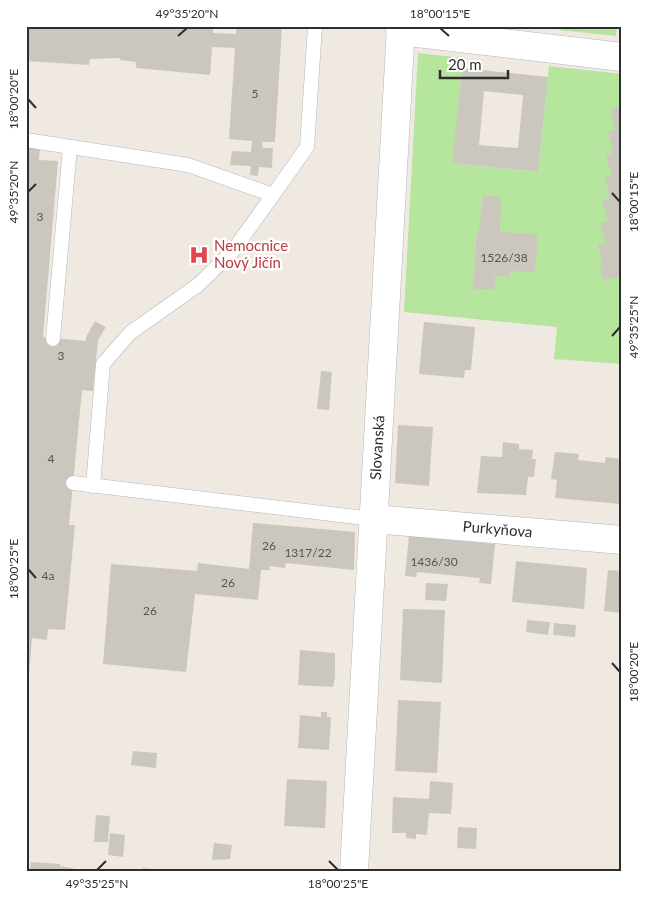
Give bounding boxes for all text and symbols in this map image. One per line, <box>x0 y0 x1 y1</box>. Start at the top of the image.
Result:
text: 49°35'20"N <box>156 6 218 21</box>
text: 18°00'15"E <box>410 6 470 21</box>
scale bar <box>440 48 508 80</box>
text: 20 m <box>448 55 482 73</box>
text: 18°00'20"E <box>6 69 21 129</box>
house number: 5 <box>252 86 259 101</box>
text: 49°35'20"N <box>6 161 21 223</box>
text: 18°00'15"E <box>626 172 641 232</box>
house number: 3 <box>37 209 44 224</box>
place label: Nemocnice Nový Jičín <box>214 236 288 271</box>
hospital icon: Nemocnice Nový Jičín <box>188 244 210 266</box>
house number: 1526/38 <box>480 250 528 265</box>
text: 49°35'25"N <box>626 296 641 358</box>
house number: 3 <box>58 348 65 363</box>
street label: Slovanská <box>366 415 387 480</box>
house number: 4 <box>48 451 55 466</box>
street label: Purkyňova <box>462 517 533 540</box>
house number: 26 <box>262 538 276 553</box>
text: 18°00'25"E <box>6 539 21 599</box>
house number: 1317/22 <box>284 545 332 560</box>
house number: 1436/30 <box>410 554 458 569</box>
house number: 4a <box>42 568 54 583</box>
house number: 26 <box>221 575 235 590</box>
house number: 26 <box>143 603 157 618</box>
text: 18°00'20"E <box>626 642 641 702</box>
text: 49°35'25"N <box>66 876 128 891</box>
text: 18°00'25"E <box>308 876 368 891</box>

